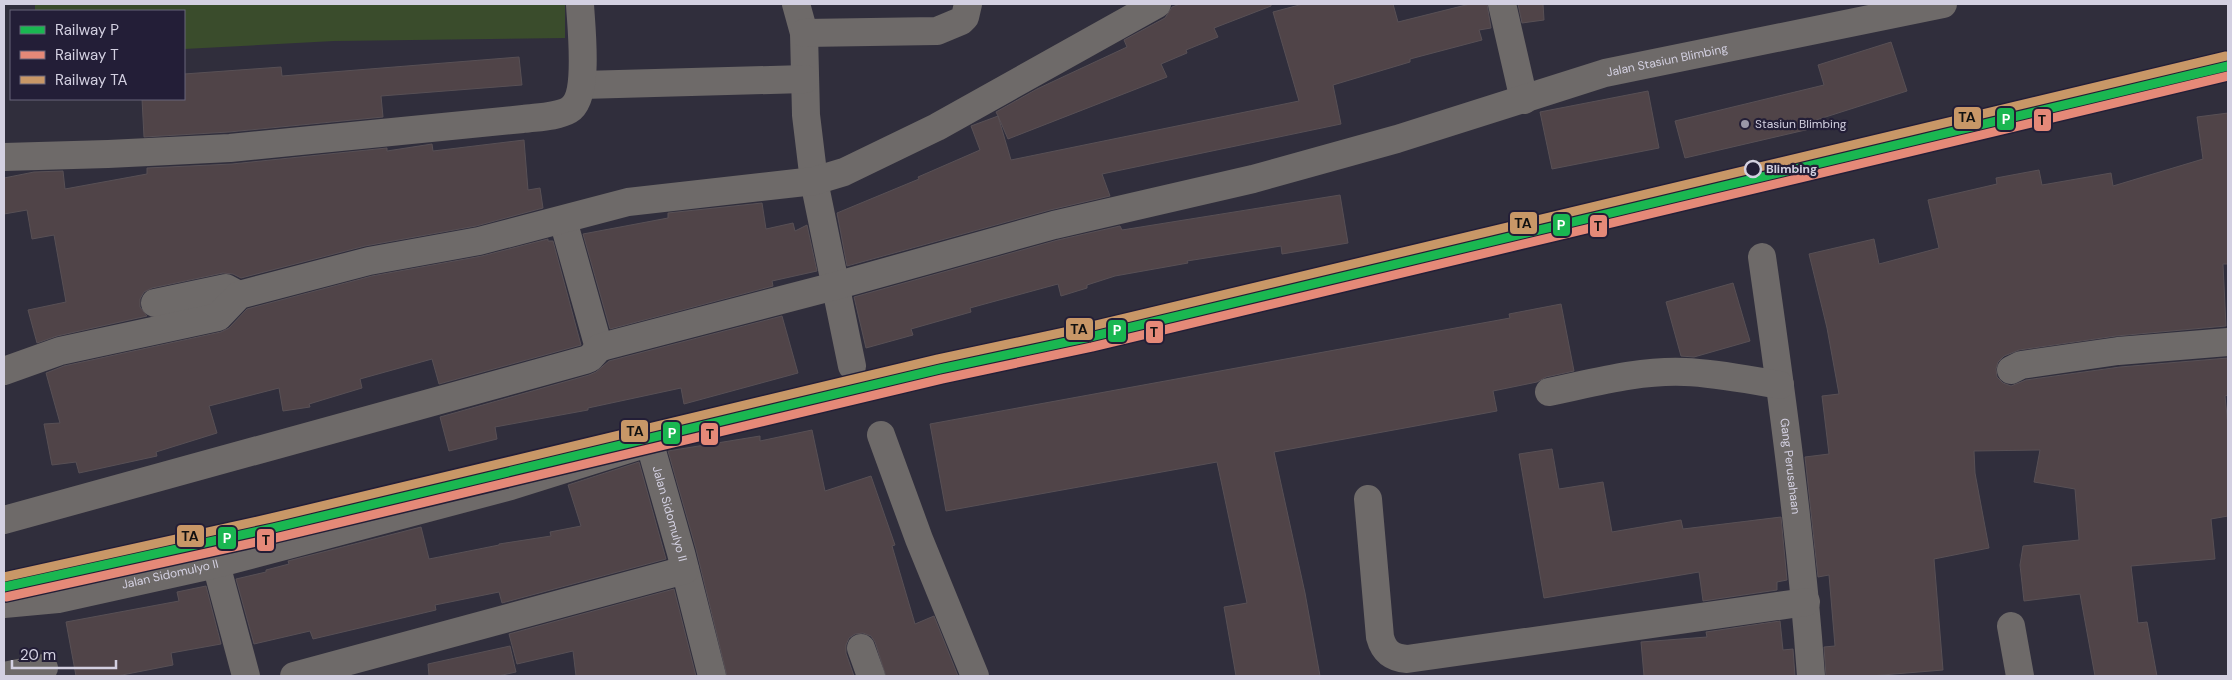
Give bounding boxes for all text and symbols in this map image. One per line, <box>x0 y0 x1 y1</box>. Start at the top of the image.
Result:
legend <box>10 10 185 100</box>
text: Railway P <box>55 20 119 40</box>
street label: Jalan Stasiun Blimbing <box>1605 40 1729 81</box>
text: Railway T <box>55 45 119 65</box>
text: Railway TA <box>55 70 127 90</box>
line badge: TA <box>1953 106 1982 130</box>
line badge: P <box>1996 107 2015 131</box>
text: TA <box>1958 108 1976 126</box>
line badge: T <box>2033 108 2052 132</box>
text: P <box>2002 110 2011 128</box>
text: T <box>2038 111 2046 129</box>
place label: Stasiun Blimbing <box>1755 116 1847 132</box>
marker: Stasiun Blimbing <box>1739 118 1751 130</box>
marker: Blimbing <box>1744 160 1762 178</box>
place label: Blimbing <box>1766 161 1817 177</box>
line badge: TA <box>1509 211 1538 235</box>
line badge: P <box>1552 213 1571 237</box>
text: TA <box>1514 214 1532 232</box>
line badge: T <box>1589 214 1608 238</box>
text: P <box>1557 216 1566 234</box>
text: T <box>1594 217 1602 235</box>
line badge: TA <box>1065 317 1094 341</box>
line badge: P <box>1107 319 1127 343</box>
text: TA <box>1070 320 1088 338</box>
line badge: T <box>1145 320 1164 344</box>
text: P <box>1113 321 1122 339</box>
text: T <box>1150 323 1158 341</box>
street label: Gang Perusahaan <box>1776 417 1804 515</box>
line badge: TA <box>620 419 649 443</box>
line badge: P <box>662 421 681 445</box>
text: TA <box>626 422 644 440</box>
line badge: T <box>700 422 719 446</box>
text: P <box>668 424 677 442</box>
text: T <box>706 425 714 443</box>
street label: Jalan Sidomulyo II <box>649 464 691 563</box>
line badge: TA <box>176 524 205 548</box>
line badge: P <box>217 526 237 550</box>
text: TA <box>181 527 199 545</box>
line badge: T <box>256 528 275 552</box>
text: P <box>223 529 232 547</box>
text: T <box>262 531 270 549</box>
street label: Jalan Sidomulyo II <box>120 556 220 593</box>
scale bar <box>12 638 116 670</box>
text: 20 m <box>20 645 56 665</box>

